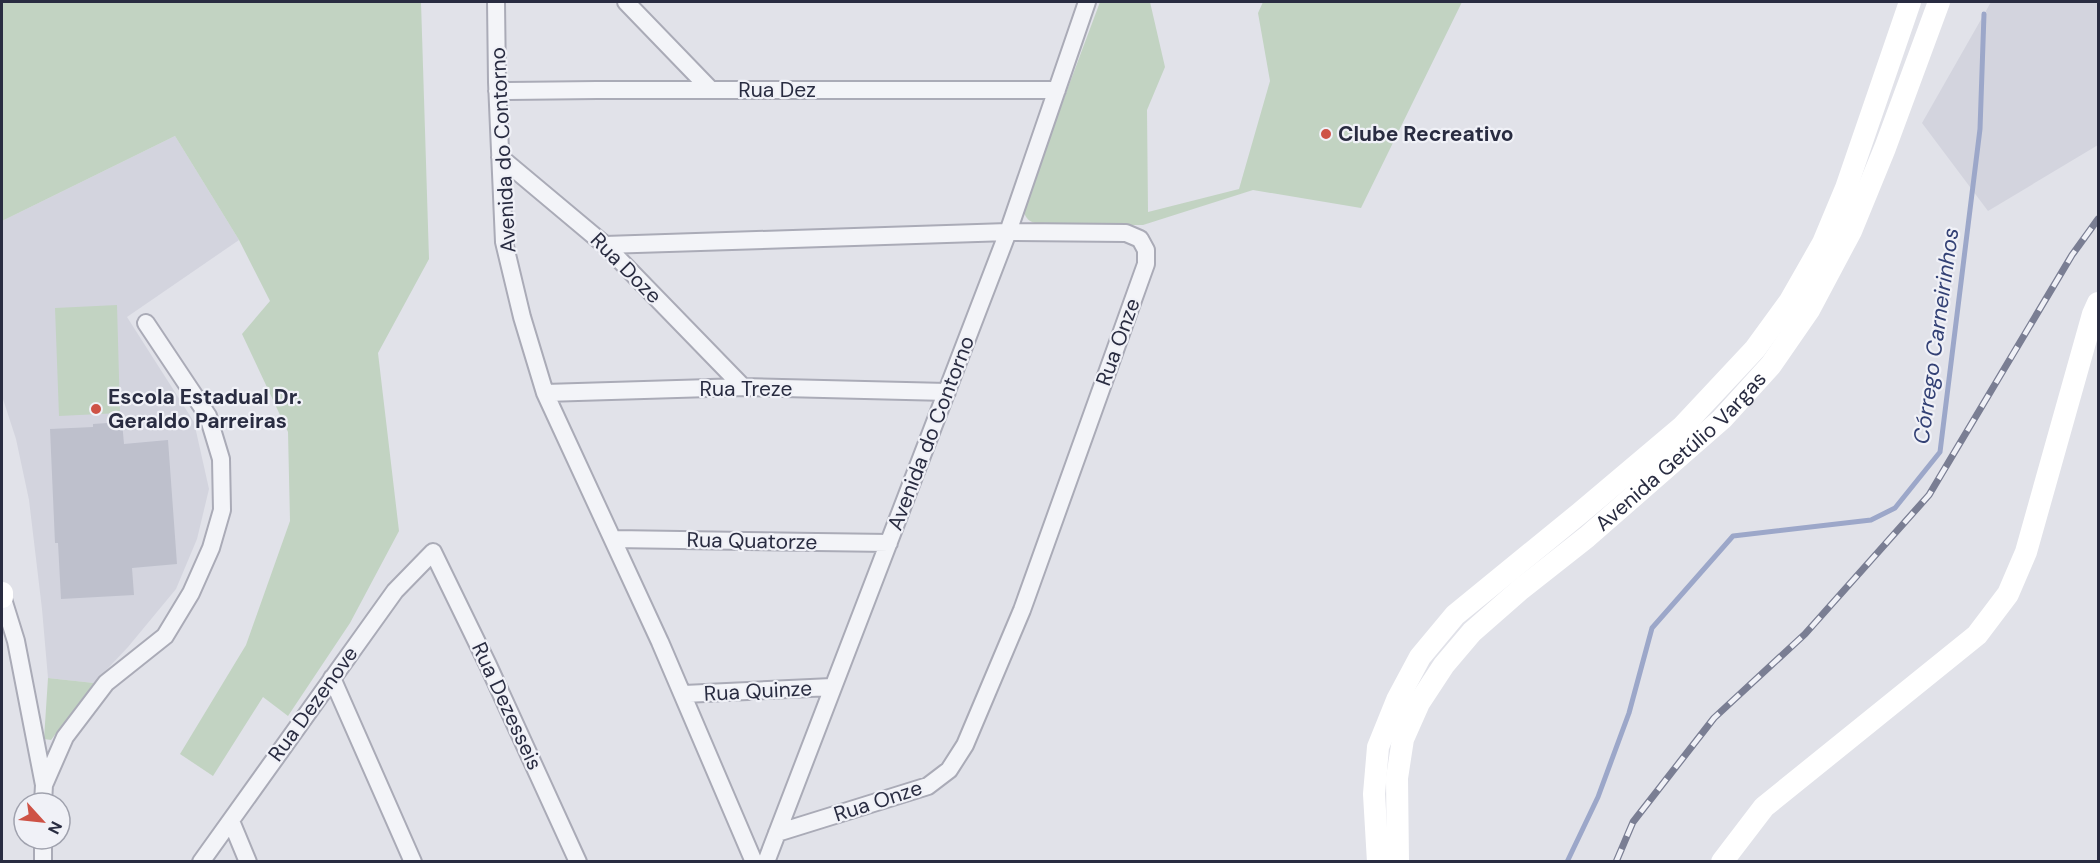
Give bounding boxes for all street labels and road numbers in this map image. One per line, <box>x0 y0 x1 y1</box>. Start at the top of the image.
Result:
street label: Avenida do Contorno <box>484 46 522 254</box>
street label: Rua Dez <box>738 76 816 104</box>
street label: Rua Doze <box>584 226 668 310</box>
street label: Rua Onze <box>1089 294 1147 390</box>
street label: Avenida do Contorno <box>881 332 981 534</box>
street label: Avenida Getúlio Vargas <box>1589 365 1773 537</box>
street label: Rua Treze <box>700 375 793 403</box>
street label: Rua Quatorze <box>686 526 818 556</box>
street label: Rua Dezesseis <box>465 638 549 774</box>
street label: Rua Dezenove <box>262 641 364 767</box>
street label: Rua Quinze <box>703 674 813 708</box>
street label: Rua Onze <box>830 774 926 828</box>

